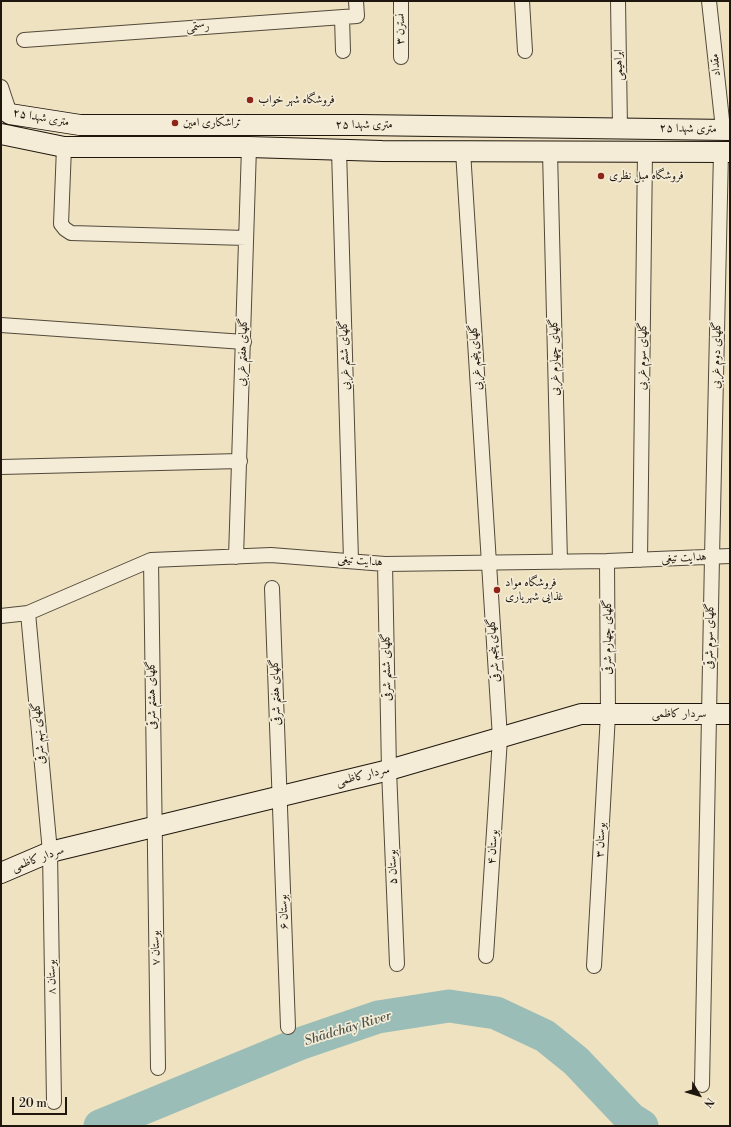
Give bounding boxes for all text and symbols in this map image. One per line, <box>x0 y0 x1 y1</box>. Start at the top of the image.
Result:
street label: نسترن ۳ <box>394 13 408 45</box>
street label: رستمی <box>186 19 210 35</box>
street label: ابراهیمی <box>612 49 626 81</box>
street label: مقداد <box>708 53 724 77</box>
place label: فروشگاه شهر خواب <box>258 93 335 107</box>
marker: فروشگاه شهر خواب <box>245 95 255 105</box>
street label: ۲۵ متری شهدا <box>12 106 70 130</box>
place label: تراشکاری امین <box>183 116 241 130</box>
marker: تراشکاری امین <box>170 118 180 128</box>
street label: ۲۵ متری شهدا <box>335 118 393 132</box>
street label: ۲۵ متری شهدا <box>659 121 717 137</box>
place label: فروشگاه مبل نظری <box>609 169 684 183</box>
marker: فروشگاه مبل نظری <box>596 171 606 181</box>
street label: گلهای هفتم غربی <box>235 317 251 387</box>
street label: گلهای چهارم غربی <box>547 318 563 396</box>
street label: گلهای ششم غربی <box>337 320 353 390</box>
street label: گلهای دوم غربی <box>709 321 725 389</box>
street label: گلهای سوم غربی <box>635 322 651 390</box>
street label: گلهای پنجم غربی <box>466 323 486 391</box>
street label: هدایت تیغی <box>661 550 707 566</box>
street label: هدایت تیغی <box>337 552 383 570</box>
place label: فروشگاه مواد غذایی شهریاری <box>505 576 563 604</box>
marker: فروشگاه مواد غذایی شهریاری <box>492 585 502 595</box>
street label: گلهای چهارم شرقی <box>601 599 615 675</box>
street label: گلهای سوم شرقی <box>702 603 718 669</box>
street label: گلهای پنجم شرقی <box>485 617 503 683</box>
street label: گلهای ششم شرقی <box>379 633 395 701</box>
street label: گلهای هفتم شرقی <box>268 658 284 726</box>
street label: گلهای هشتم شرقی <box>144 660 160 730</box>
street label: گلهای نهم شرقی <box>29 701 49 765</box>
street label: سردار کاظمی <box>652 707 706 721</box>
street label: سردار کاظمی <box>335 762 391 790</box>
street label: بوستان ۳ <box>593 822 609 858</box>
street label: بوستان ۴ <box>485 829 501 865</box>
street label: سردار کاظمی <box>10 843 66 875</box>
street label: بوستان ۵ <box>385 849 401 885</box>
street label: بوستان ۶ <box>276 894 292 930</box>
street label: بوستان ۷ <box>148 930 164 966</box>
street label: بوستان ۸ <box>44 959 60 995</box>
water label: Shādchāy River <box>303 1008 393 1050</box>
north arrow <box>679 1075 719 1115</box>
scale bar <box>14 1089 69 1115</box>
text: N <box>700 1095 717 1110</box>
text: 20 m <box>19 1096 47 1111</box>

